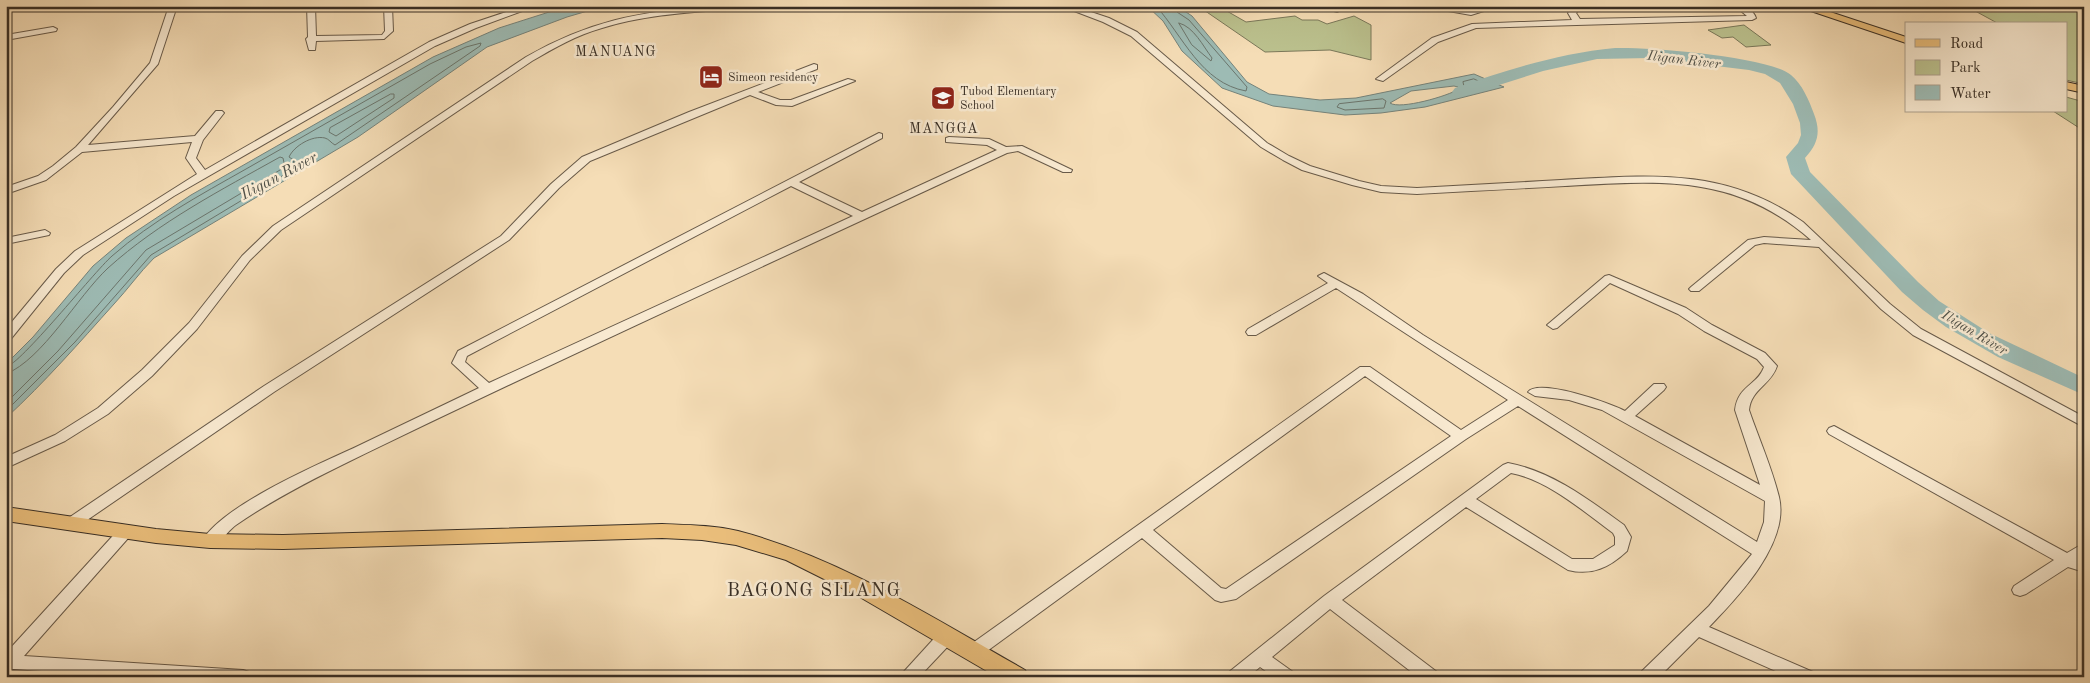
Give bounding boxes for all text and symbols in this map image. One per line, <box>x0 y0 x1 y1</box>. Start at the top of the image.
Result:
legend <box>1905 22 2068 112</box>
text: Road <box>1950 37 1984 52</box>
district label: MANUANG <box>575 45 657 59</box>
water label: Iligan River <box>1645 48 1722 73</box>
text: Park <box>1950 61 1981 76</box>
hotel icon: Simeon residency <box>698 64 724 90</box>
place label: Simeon residency <box>728 72 819 84</box>
school or university icon: Tubod Elementary School <box>930 85 956 111</box>
place label: Tubod Elementary School <box>960 86 1057 112</box>
text: Water <box>1950 87 1991 102</box>
district label: MANGGA <box>909 122 979 136</box>
water label: Iligan River <box>237 149 321 204</box>
water label: Iligan River <box>1938 307 2010 359</box>
district label: BAGONG SILANG <box>727 582 901 601</box>

